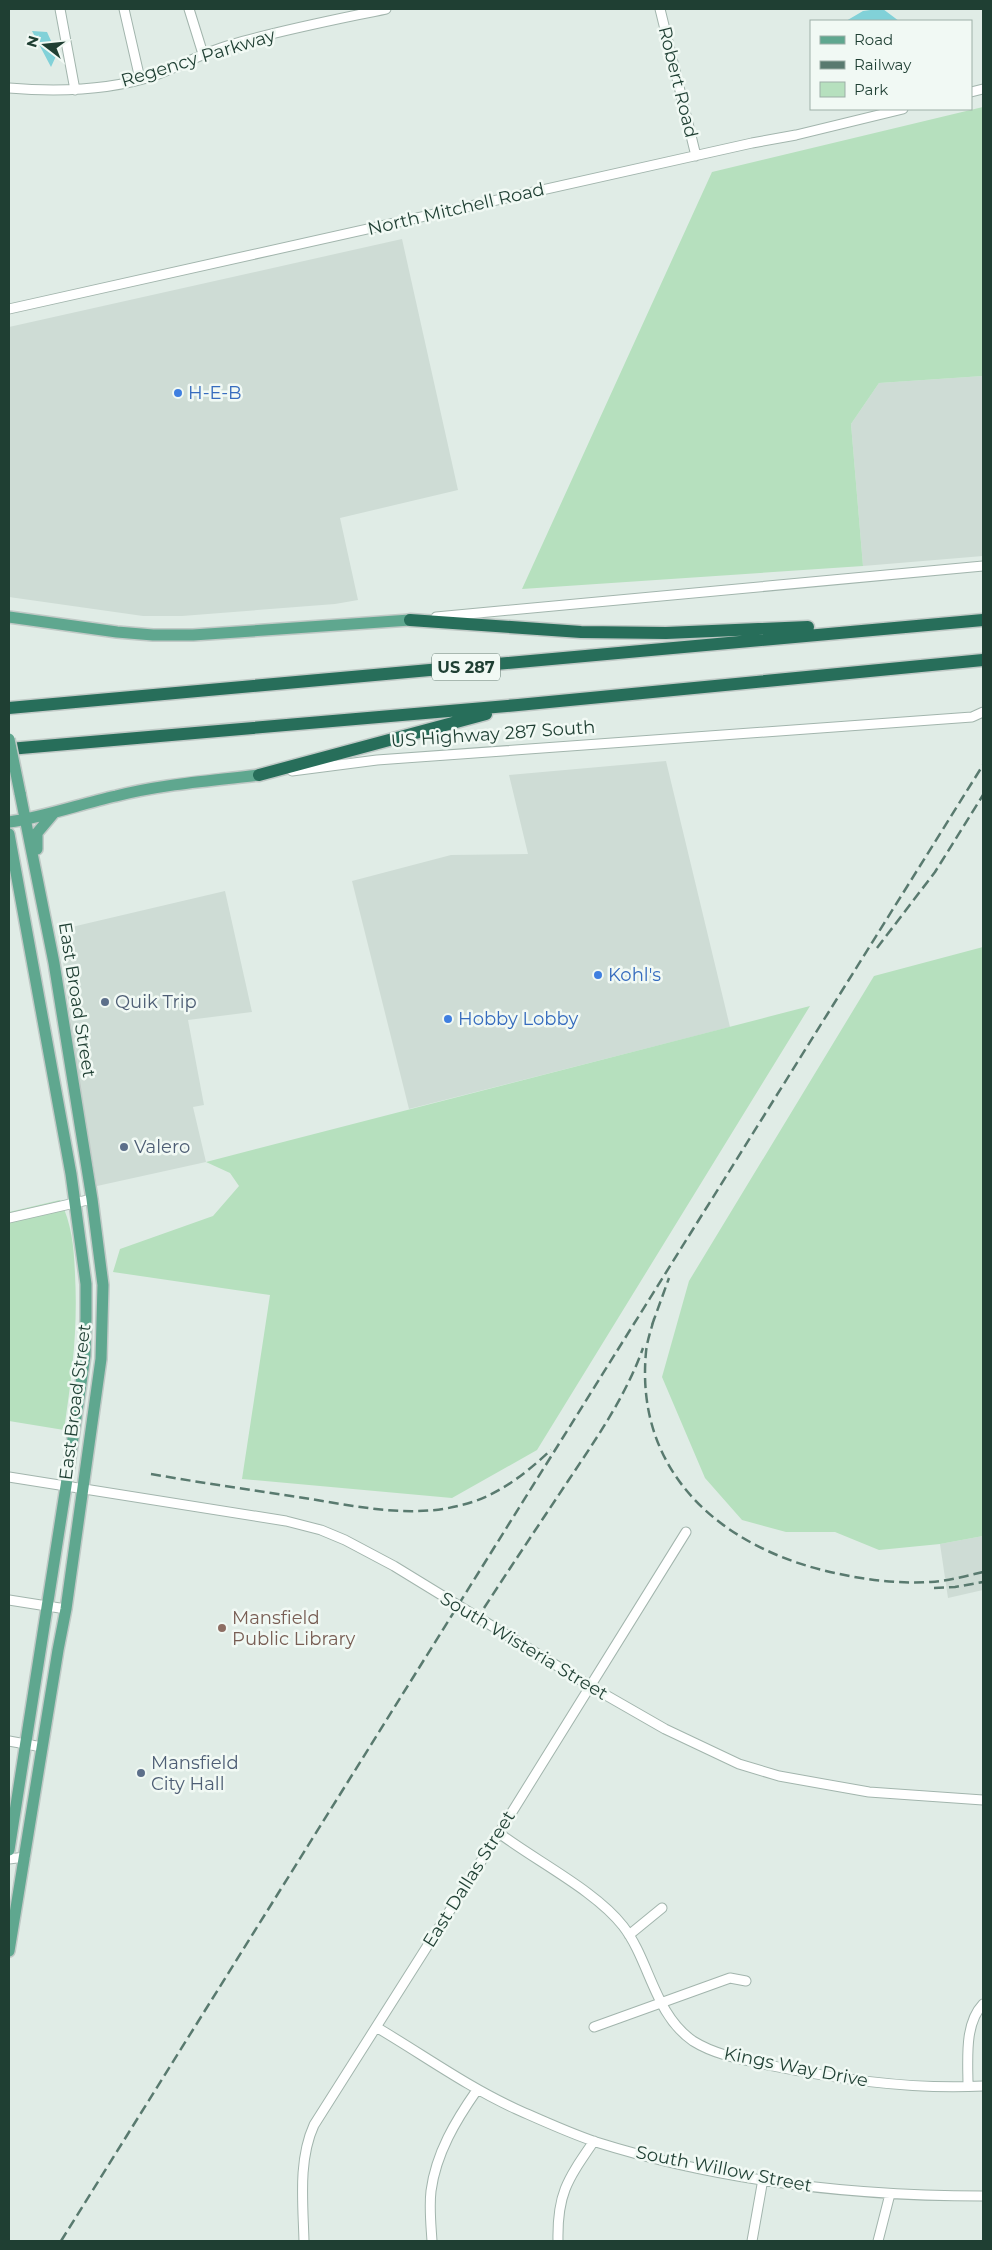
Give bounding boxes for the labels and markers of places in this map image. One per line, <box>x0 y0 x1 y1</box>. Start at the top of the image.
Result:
place label: H-E-B <box>188 382 242 404</box>
marker: H-E-B <box>172 387 184 399</box>
place label: Kohl's <box>608 964 661 986</box>
marker: Kohl's <box>592 969 604 981</box>
place label: Quik Trip <box>115 991 197 1013</box>
marker: Quik Trip <box>99 996 111 1008</box>
place label: Hobby Lobby <box>458 1008 578 1030</box>
marker: Hobby Lobby <box>442 1013 454 1025</box>
place label: Valero <box>134 1136 190 1158</box>
marker: Valero <box>118 1141 130 1153</box>
place label: Mansfield Public Library <box>232 1607 356 1650</box>
marker: Mansfield Public Library <box>216 1622 228 1634</box>
place label: Mansfield City Hall <box>151 1752 239 1795</box>
marker: Mansfield City Hall <box>135 1767 147 1779</box>

